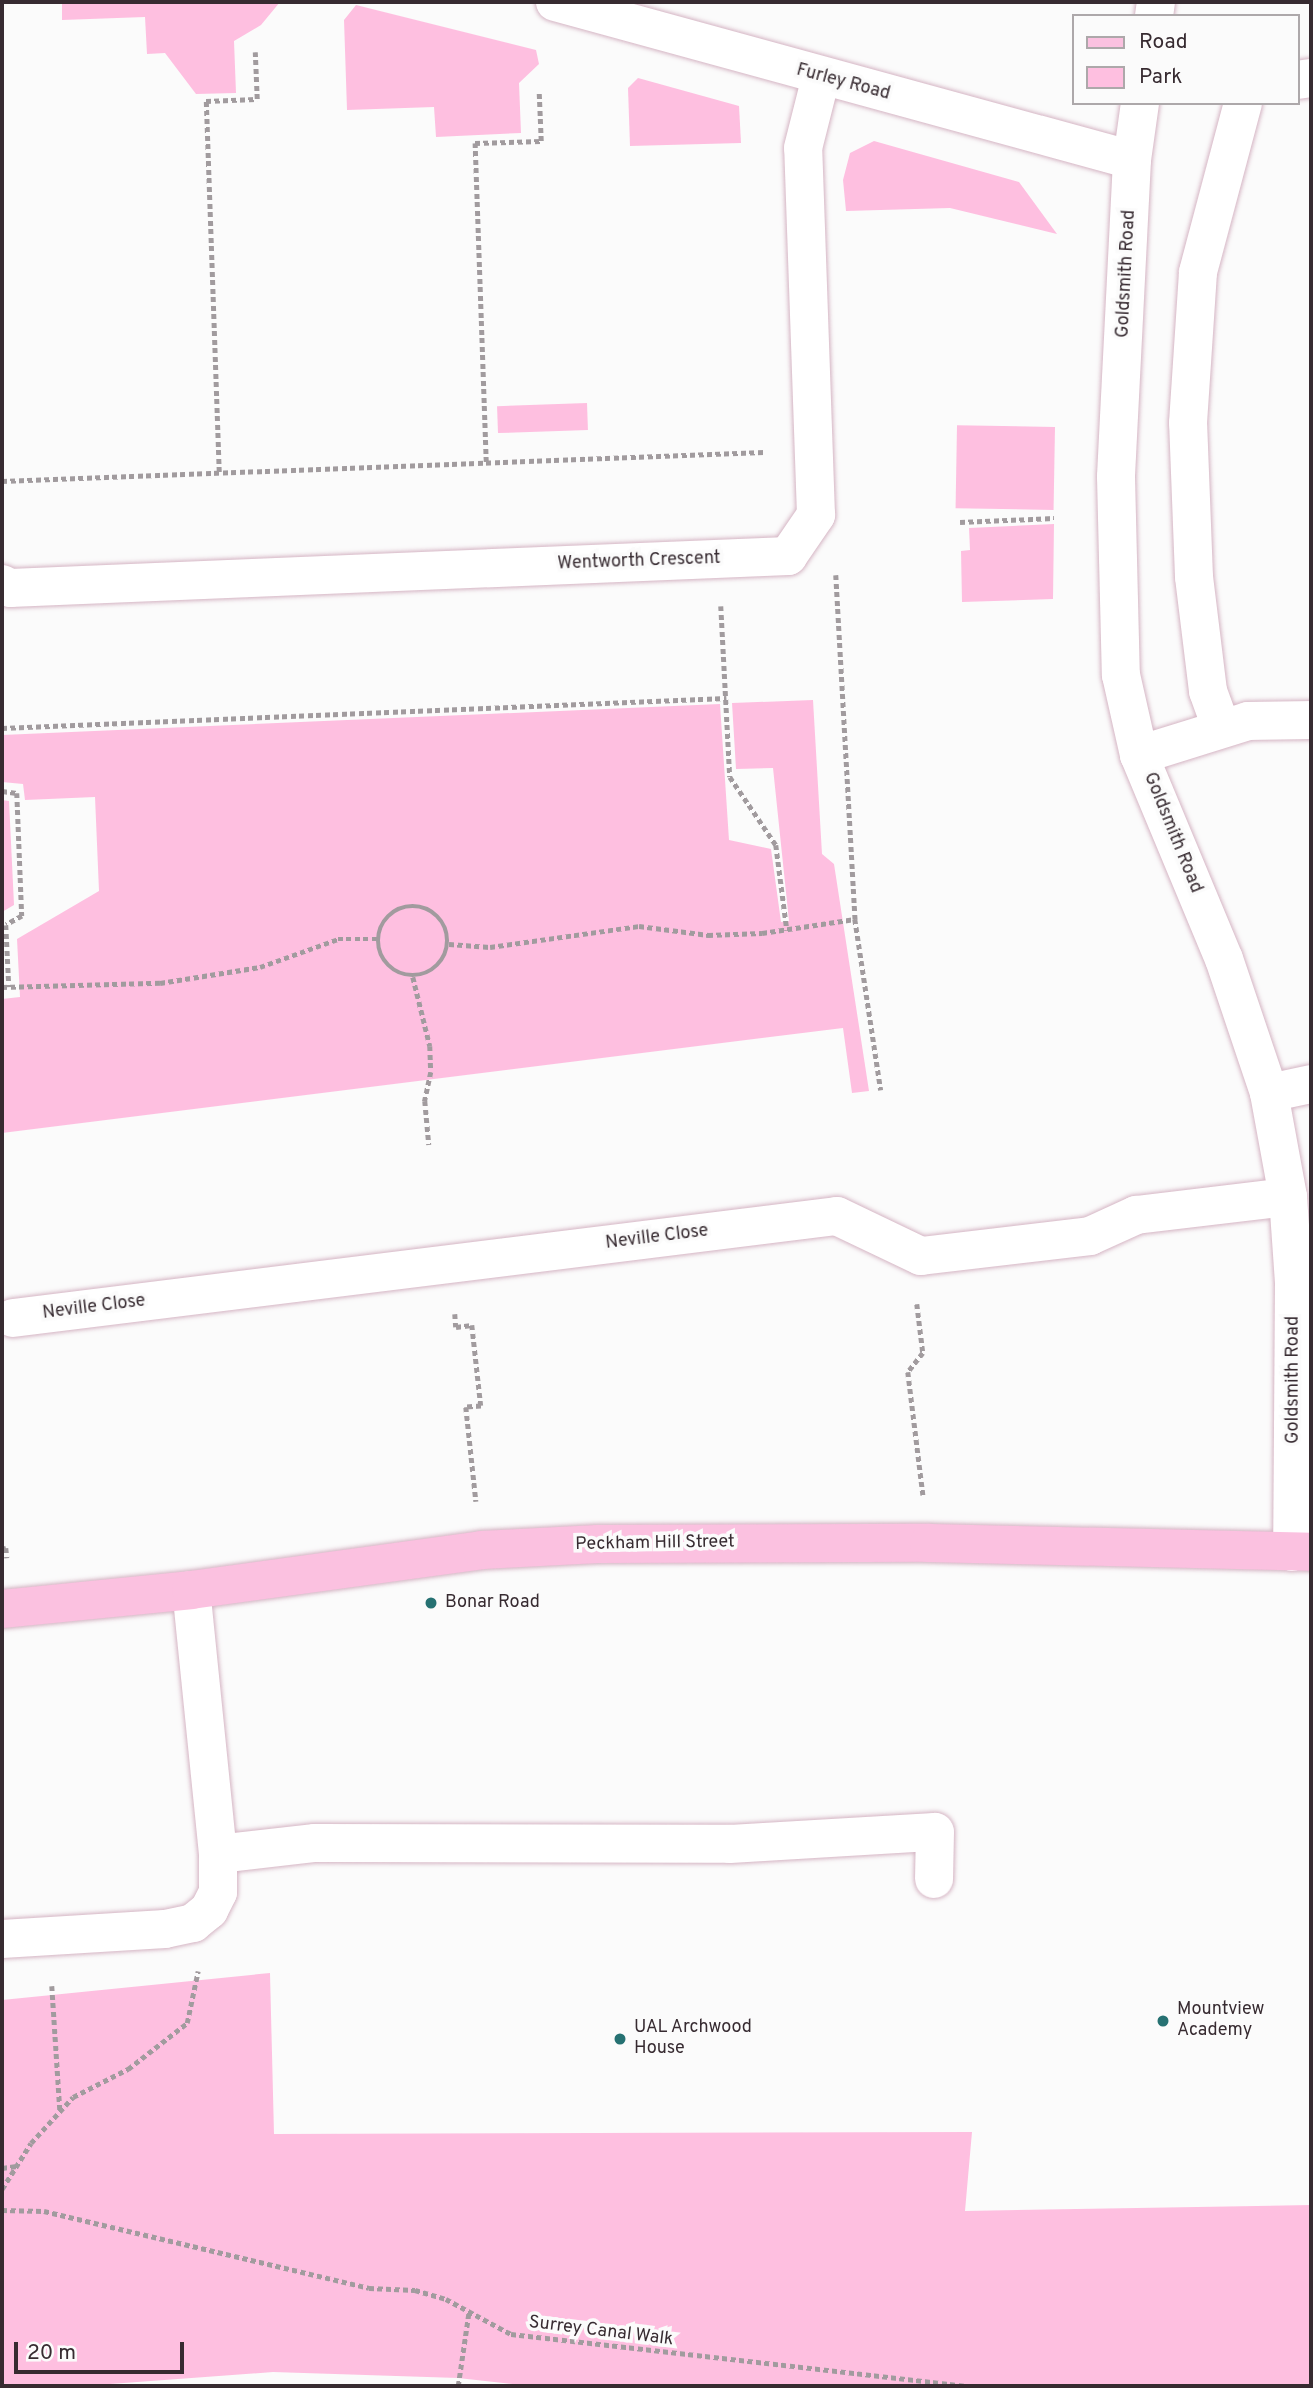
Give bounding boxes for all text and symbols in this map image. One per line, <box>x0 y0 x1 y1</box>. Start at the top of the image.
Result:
legend <box>1072 14 1299 105</box>
text: Road <box>1139 29 1188 56</box>
street label: Furley Road <box>794 60 892 106</box>
text: Park <box>1139 64 1182 91</box>
street label: Goldsmith Road <box>1113 210 1141 338</box>
street label: Wentworth Crescent <box>557 548 721 576</box>
street label: Goldsmith Road <box>1138 770 1206 896</box>
street label: Neville Close <box>604 1221 710 1255</box>
street label: Neville Close <box>41 1291 147 1325</box>
street label: Goldsmith Road <box>1283 1316 1305 1444</box>
street label: Peckham Hill Street <box>575 1532 735 1556</box>
place label: Bonar Road <box>445 1592 540 1614</box>
marker: Bonar Road <box>423 1595 439 1611</box>
place label: Mountview Academy <box>1177 2000 1264 2042</box>
marker: Mountview Academy <box>1155 2013 1171 2029</box>
place label: UAL Archwood House <box>634 2018 753 2060</box>
marker: UAL Archwood House <box>612 2031 628 2047</box>
street label: Surrey Canal Walk <box>527 2312 675 2352</box>
scale bar <box>18 2328 187 2372</box>
text: 20 m <box>27 2340 76 2367</box>

